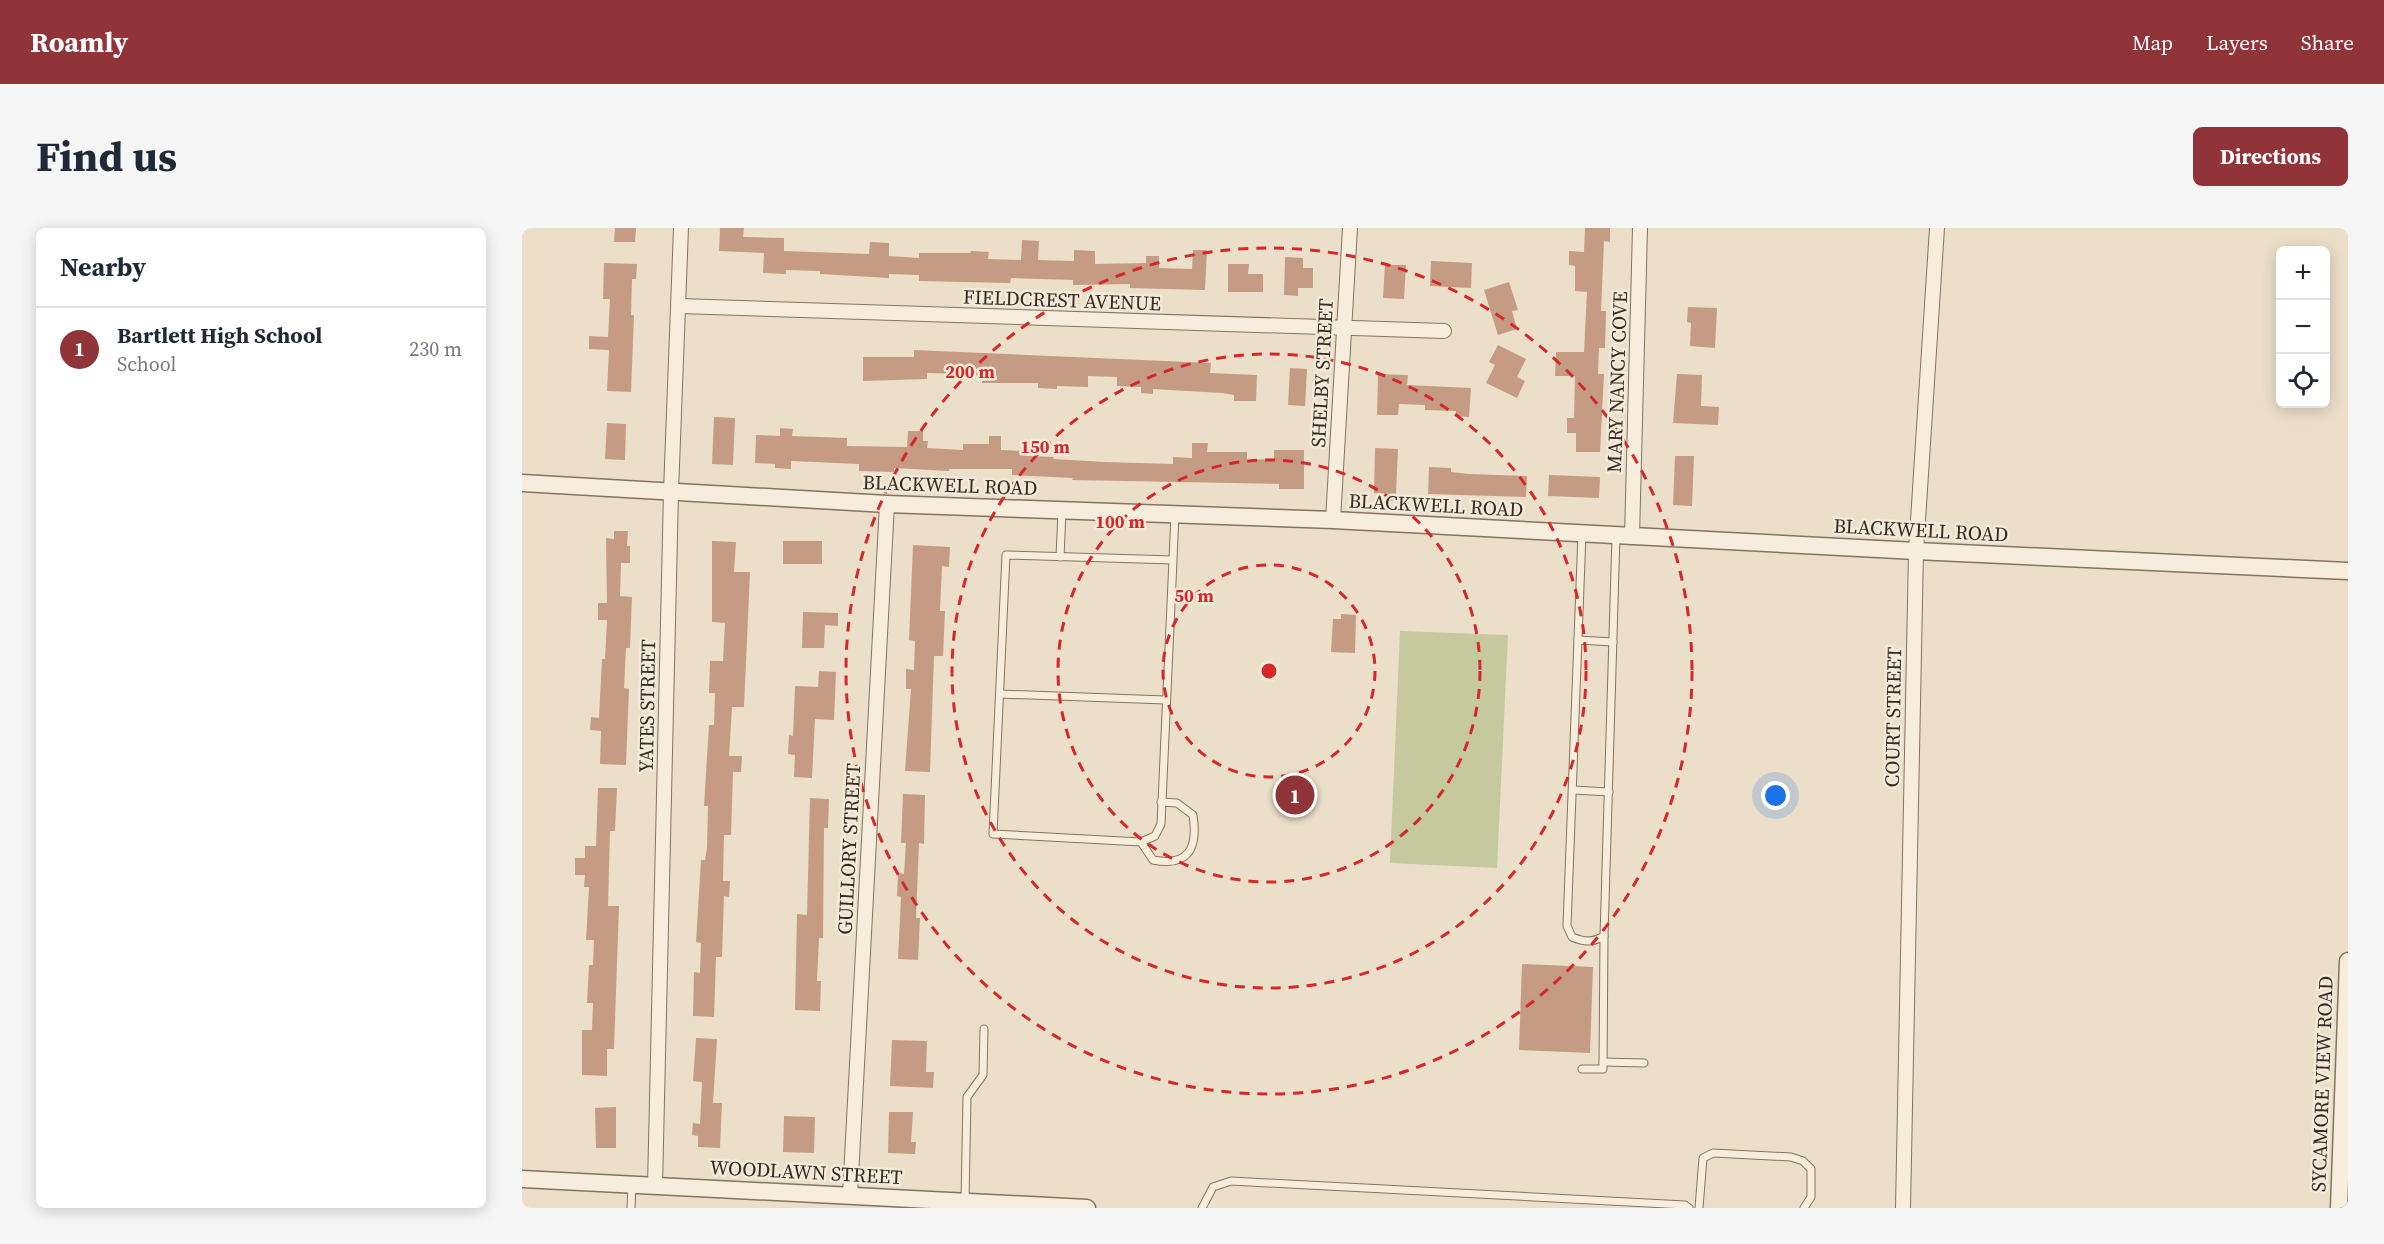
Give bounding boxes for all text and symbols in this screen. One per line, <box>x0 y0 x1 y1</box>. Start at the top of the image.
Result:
text: Roamly <box>30 23 128 61</box>
text: Map <box>2132 28 2173 57</box>
text: Layers <box>2206 28 2268 57</box>
text: Share <box>2301 28 2354 57</box>
text: Find us <box>36 127 177 185</box>
button: Directions <box>2193 127 2348 186</box>
map controls <box>2276 246 2330 408</box>
button: + <box>2276 246 2330 300</box>
text: Nearby <box>60 249 146 285</box>
street label: FIELDCREST AVENUE <box>963 283 1161 317</box>
street label: MARY NANCY COVE <box>1600 291 1634 473</box>
street label: SHELBY STREET <box>1304 298 1340 448</box>
button: − <box>2276 300 2330 354</box>
text: Bartlett High School <box>117 320 322 350</box>
text: 1 <box>74 335 85 363</box>
text: 230 m <box>409 335 462 363</box>
text: School <box>117 350 177 378</box>
button: locate <box>2276 354 2330 408</box>
text: 200 m <box>945 359 995 384</box>
text: 150 m <box>1020 434 1070 459</box>
street label: BLACKWELL ROAD <box>862 468 1038 502</box>
street label: BLACKWELL ROAD <box>1348 486 1524 524</box>
text: 100 m <box>1095 509 1145 534</box>
street label: BLACKWELL ROAD <box>1833 511 2009 549</box>
text: 50 m <box>1174 583 1214 608</box>
street label: YATES STREET <box>632 639 662 773</box>
street label: COURT STREET <box>1878 646 1908 788</box>
centre of rings <box>1259 661 1279 681</box>
street label: GUILLORY STREET <box>831 763 867 935</box>
pin: 1 <box>1276 772 1314 818</box>
your location <box>1761 781 1790 810</box>
street label: SYCAMORE VIEW ROAD <box>2304 975 2340 1193</box>
street label: WOODLAWN STREET <box>709 1153 903 1191</box>

